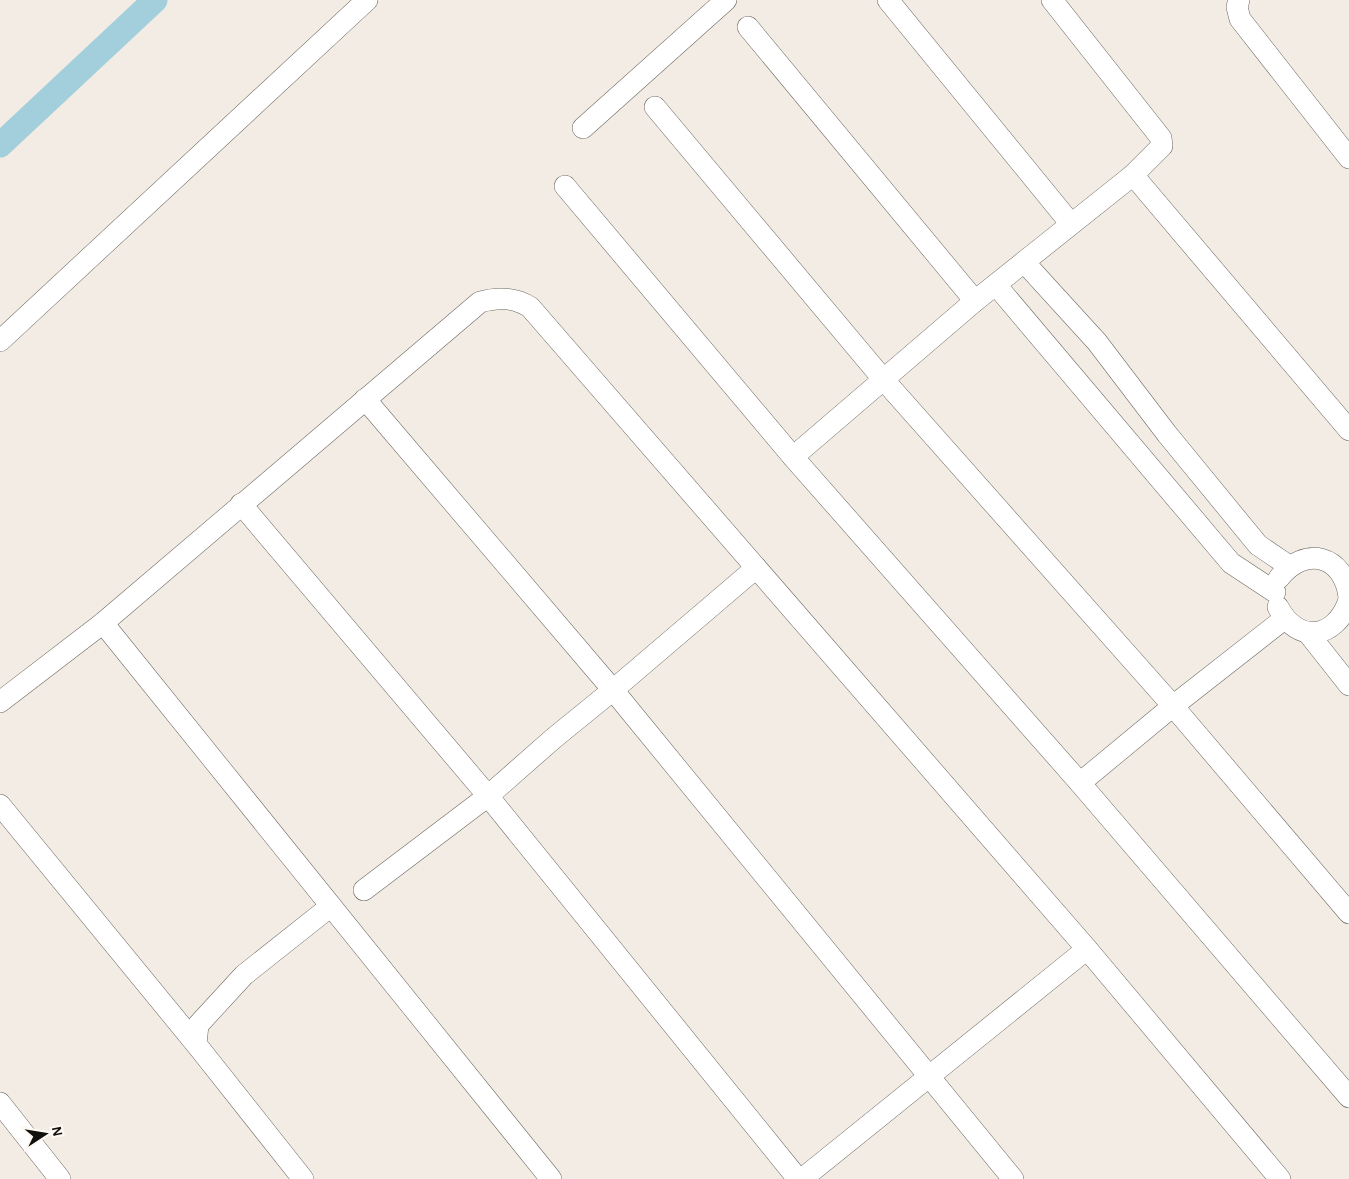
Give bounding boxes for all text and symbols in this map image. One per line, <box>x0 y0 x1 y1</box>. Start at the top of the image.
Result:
north arrow <box>20 1109 70 1159</box>
text: N <box>49 1125 65 1138</box>

